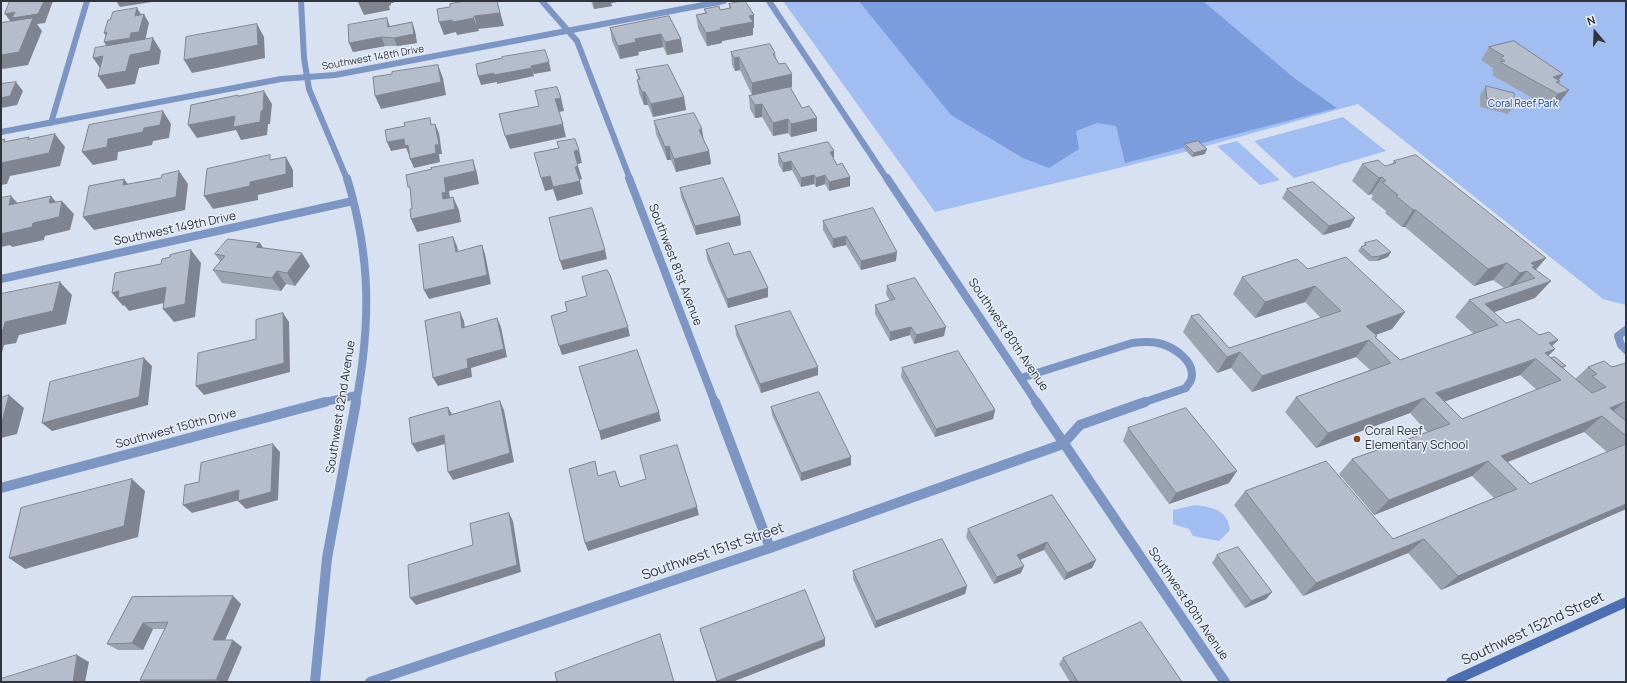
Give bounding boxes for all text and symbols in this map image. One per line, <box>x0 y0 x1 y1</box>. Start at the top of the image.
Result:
north arrow <box>1575 12 1615 52</box>
text: N <box>1585 12 1597 29</box>
street label: Southwest 148th Drive <box>321 43 425 73</box>
park label: Coral Reef Park <box>1488 98 1558 110</box>
street label: Southwest 81st Avenue <box>645 202 705 328</box>
street label: Southwest 149th Drive <box>113 209 237 249</box>
street label: Southwest 80th Avenue <box>965 276 1051 394</box>
street label: Southwest 82nd Avenue <box>323 339 359 475</box>
street label: Southwest 150th Drive <box>114 406 238 452</box>
place label: Coral Reef Elementary School <box>1365 425 1468 453</box>
marker: Coral Reef Elementary School <box>1352 434 1362 444</box>
street label: Southwest 151st Street <box>640 520 786 584</box>
street label: Southwest 80th Avenue <box>1145 545 1231 663</box>
street label: Southwest 152nd Street <box>1459 589 1607 669</box>

